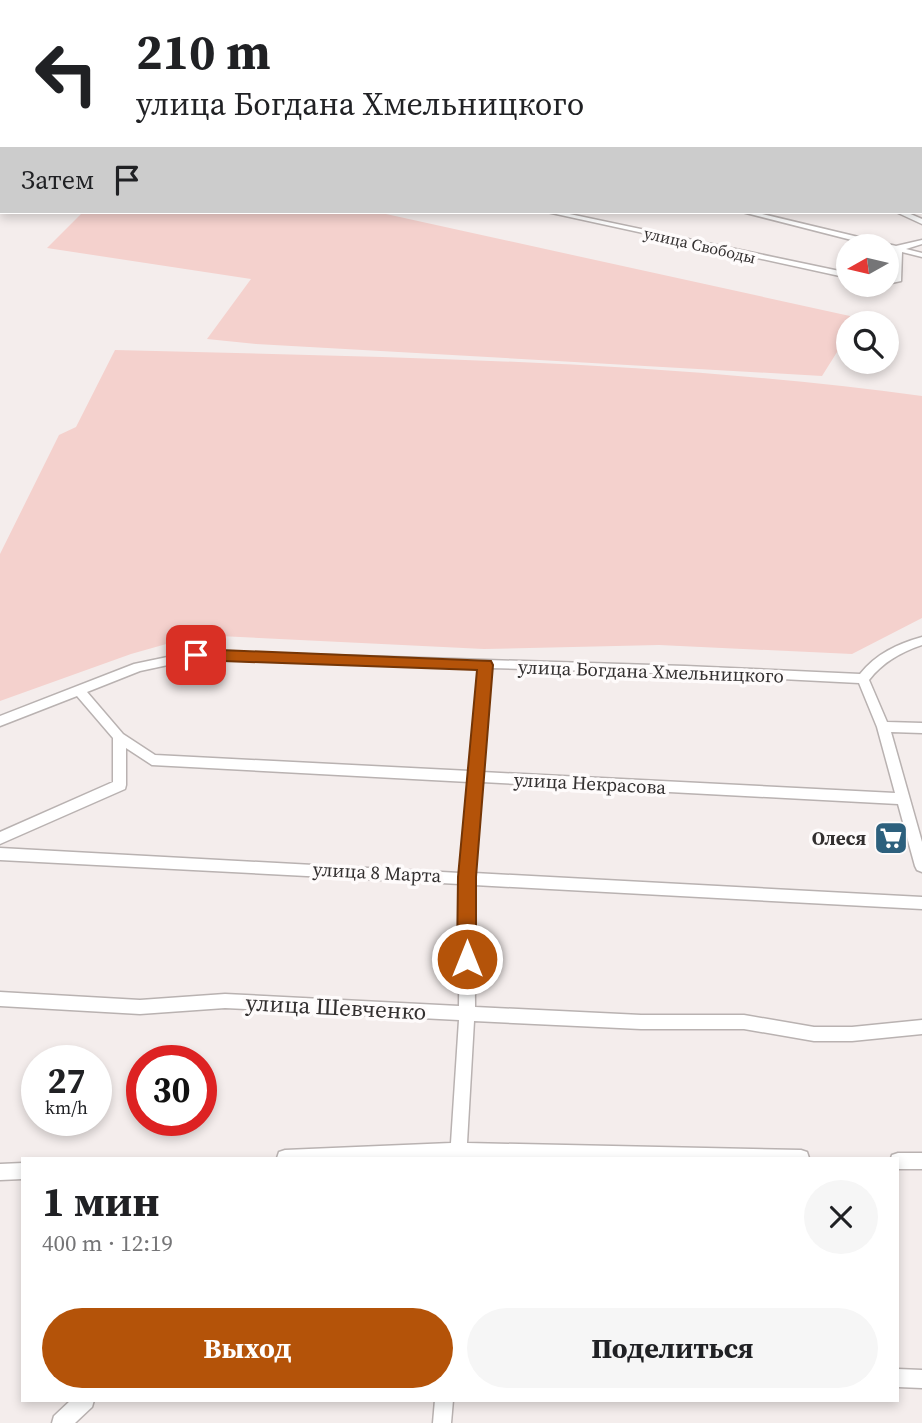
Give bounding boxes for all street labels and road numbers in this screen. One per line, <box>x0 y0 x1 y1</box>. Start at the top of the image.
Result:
street label: улица Свободы <box>642 221 758 269</box>
street label: улица Богдана Хмельницкого <box>518 653 784 689</box>
street label: улица Некрасова <box>513 766 667 800</box>
street label: улица 8 Марта <box>312 856 442 888</box>
street label: улица Шевченко <box>245 986 427 1028</box>

